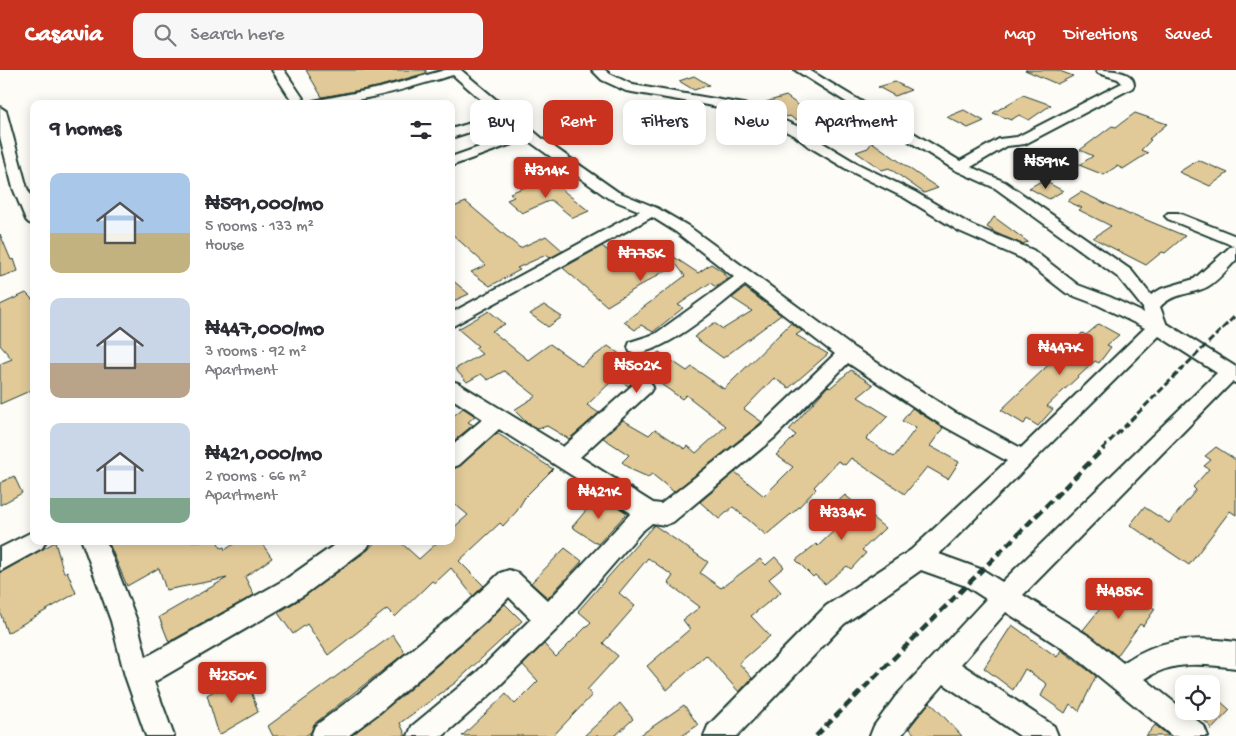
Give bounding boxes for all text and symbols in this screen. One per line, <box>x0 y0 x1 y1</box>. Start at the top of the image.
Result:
search box <box>133 13 483 58</box>
text: Casavia <box>25 21 103 50</box>
icon: search <box>151 21 179 49</box>
text: Search here <box>191 24 284 47</box>
text: Map <box>1004 25 1036 46</box>
text: Directions <box>1064 25 1137 46</box>
text: Saved <box>1165 25 1211 46</box>
chip: Buy <box>470 100 533 145</box>
chip: Rent <box>543 100 613 145</box>
chip: Filters <box>623 100 706 145</box>
chip: New <box>716 100 787 145</box>
chip: Apartment <box>797 100 914 145</box>
icon: filters <box>407 116 435 144</box>
text: 9 homes <box>50 118 121 143</box>
pin: ₦591K <box>1011 148 1081 190</box>
text: ₦591K <box>1024 154 1068 173</box>
pin: ₦314K <box>511 156 581 199</box>
text: ₦314K <box>525 163 567 182</box>
icon: home <box>90 193 150 253</box>
text: ₦591,000/mo <box>205 193 323 218</box>
text: 5 rooms · 133 m² <box>205 218 314 237</box>
text: House <box>205 237 244 256</box>
pin: ₦775K <box>606 240 676 282</box>
text: ₦775K <box>618 246 664 265</box>
icon: home <box>90 318 150 378</box>
text: ₦447,000/mo <box>205 318 324 343</box>
pin: ₦447K <box>1025 334 1095 376</box>
text: ₦447K <box>1038 340 1082 359</box>
text: 3 rooms · 92 m² <box>205 343 307 362</box>
pin: ₦502K <box>602 352 672 394</box>
text: ₦502K <box>614 358 660 377</box>
text: Apartment <box>205 362 277 381</box>
icon: home <box>90 443 150 503</box>
text: ₦421,000/mo <box>205 443 322 468</box>
text: 2 rooms · 66 m² <box>205 468 306 487</box>
pin: ₦421K <box>564 478 634 520</box>
text: ₦421K <box>578 484 620 503</box>
text: Apartment <box>205 487 277 506</box>
pin: ₦334K <box>807 498 877 541</box>
text: ₦334K <box>820 505 864 524</box>
pin: ₦485K <box>1084 578 1154 620</box>
text: ₦485K <box>1096 584 1142 603</box>
pin: ₦250K <box>197 662 267 704</box>
text: ₦250K <box>209 668 255 687</box>
map controls <box>1175 675 1220 720</box>
button: locate <box>1175 675 1220 720</box>

